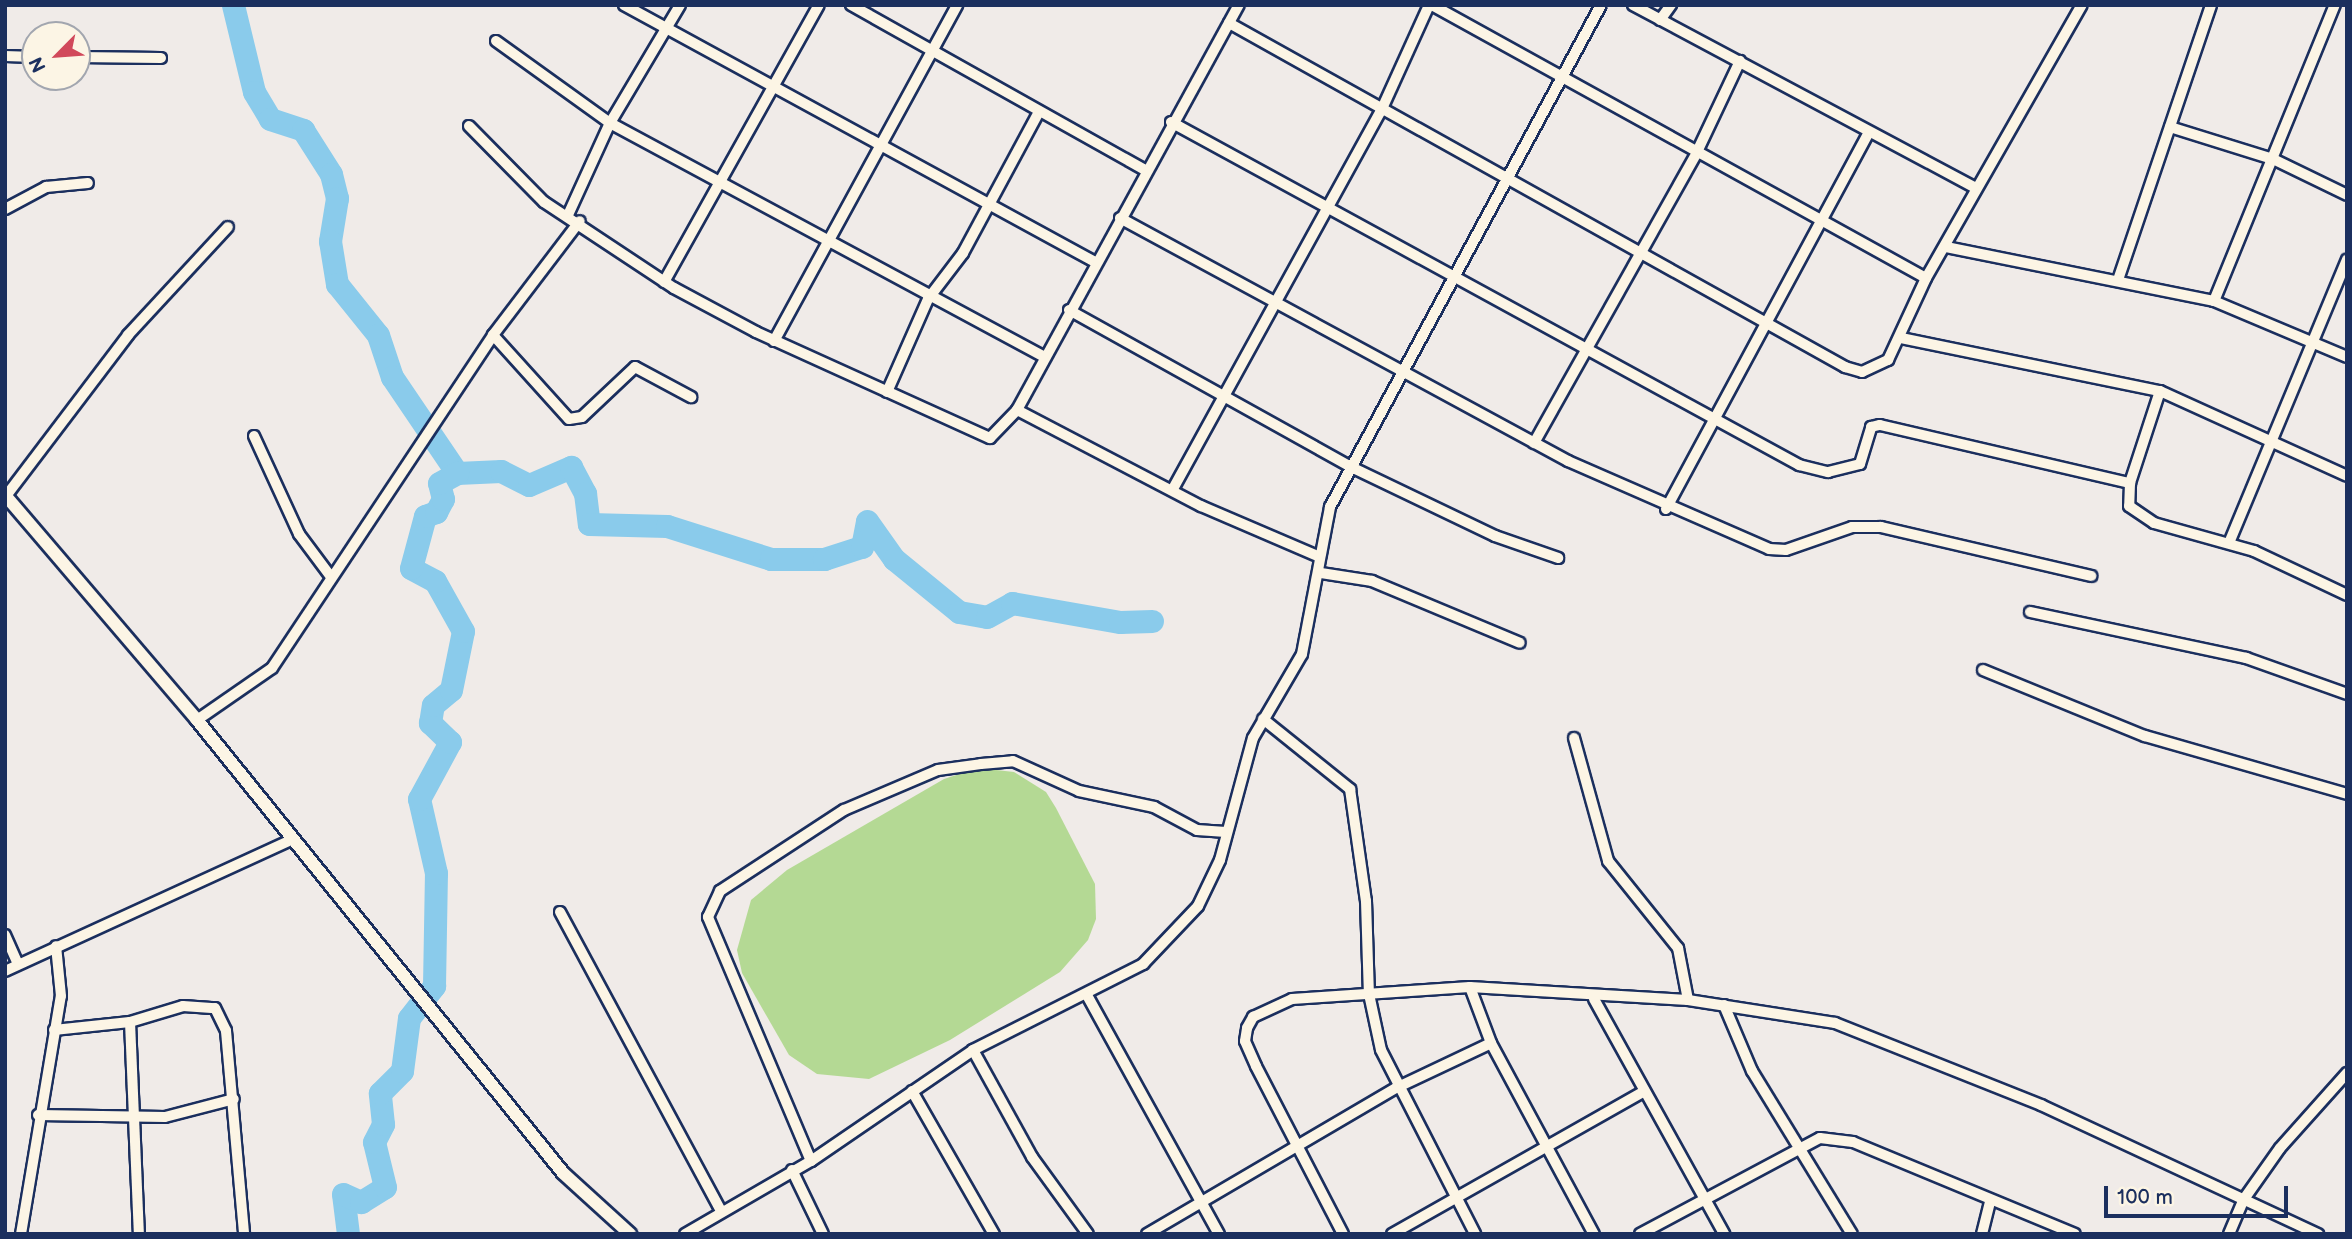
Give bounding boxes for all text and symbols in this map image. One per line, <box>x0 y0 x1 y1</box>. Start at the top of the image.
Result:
north arrow <box>21 21 91 91</box>
text: N <box>25 53 52 76</box>
scale bar <box>2107 1172 2291 1216</box>
text: 100 m <box>2117 1185 2173 1210</box>

